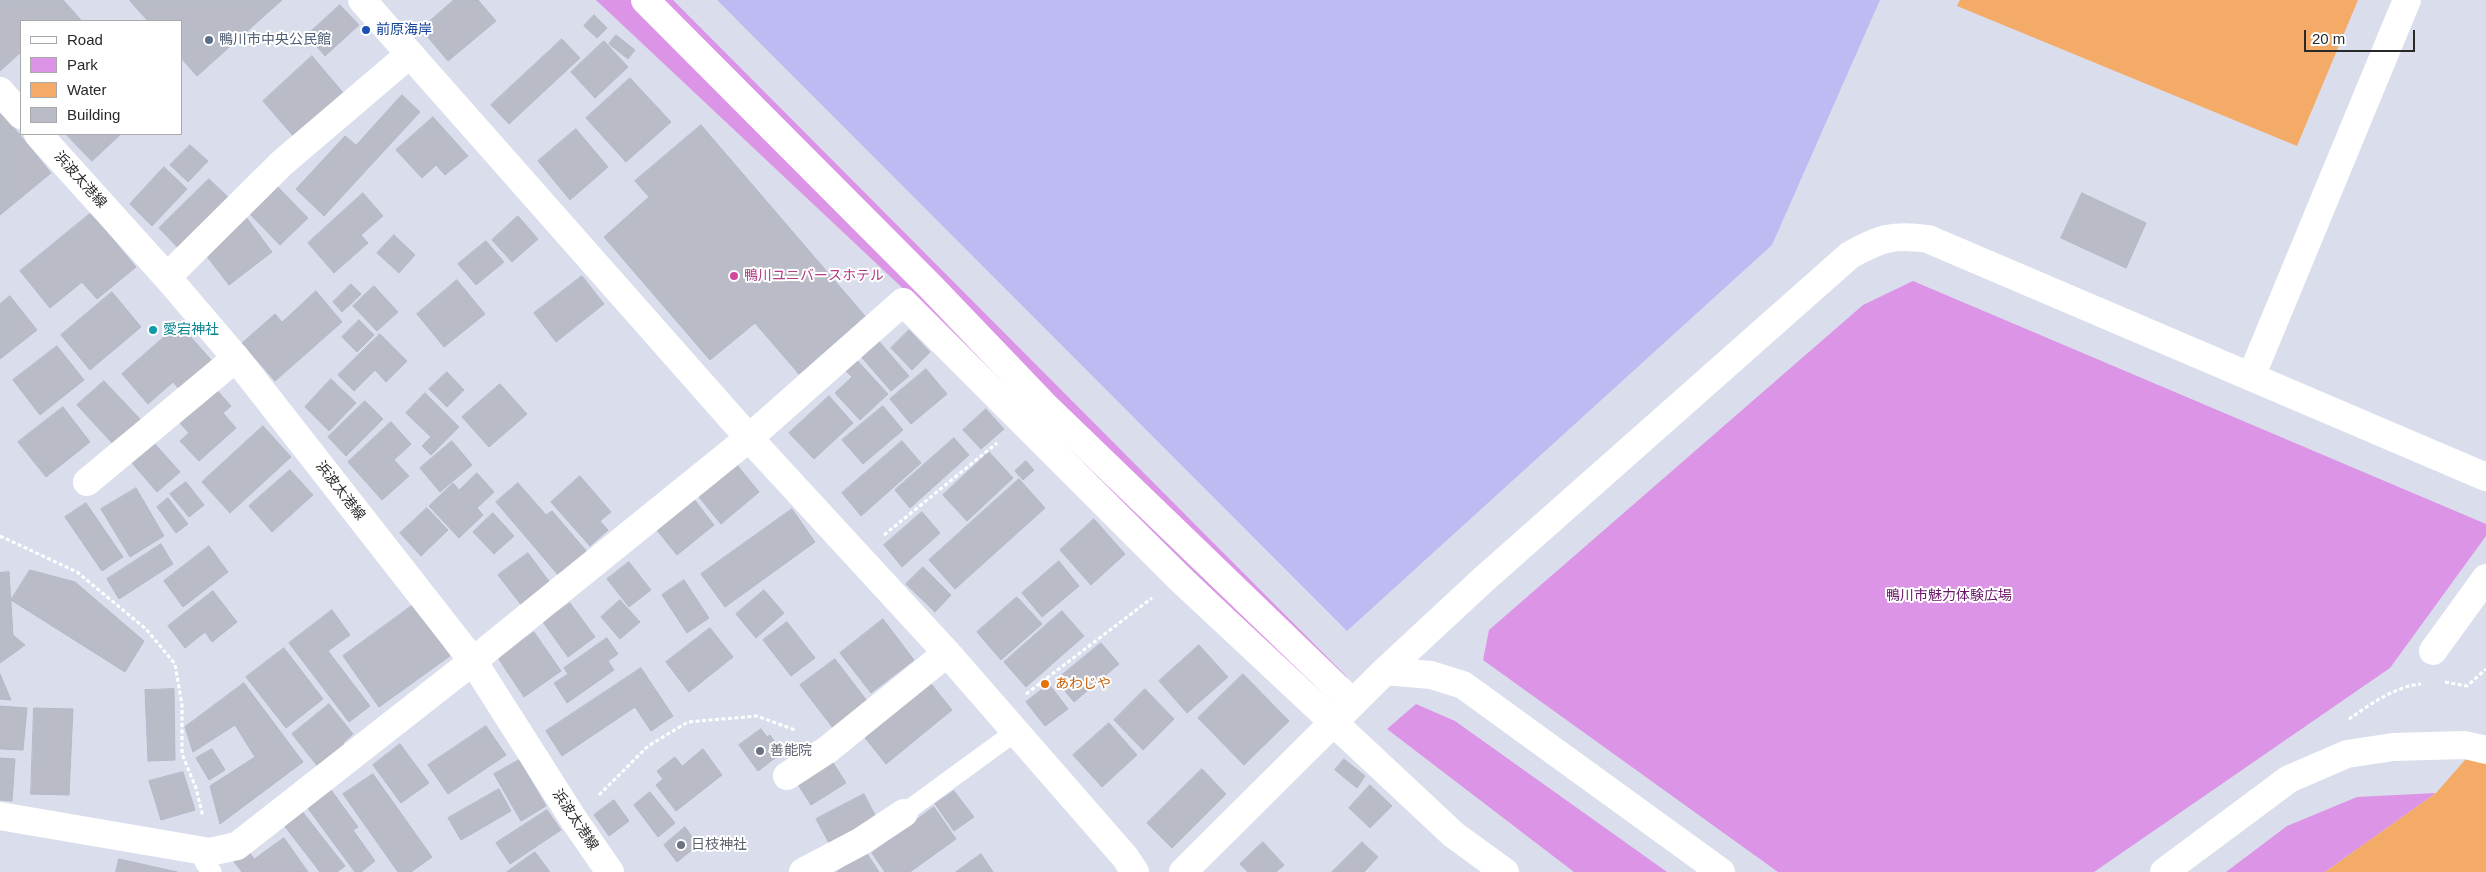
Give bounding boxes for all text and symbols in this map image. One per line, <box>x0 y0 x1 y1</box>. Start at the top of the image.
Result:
legend <box>20 20 182 135</box>
scale bar <box>2306 20 2417 52</box>
place label: 前原海岸 <box>376 22 432 38</box>
marker: 前原海岸 <box>360 24 372 36</box>
text: 20 m <box>2312 30 2345 47</box>
text: Road <box>67 31 103 48</box>
place label: 鴨川市中央公民館 <box>219 32 331 48</box>
marker: 鴨川市中央公民館 <box>203 34 215 46</box>
text: Park <box>67 56 98 73</box>
text: Water <box>67 81 106 98</box>
text: Building <box>67 106 120 123</box>
street label: 浜波太港線 <box>50 148 110 212</box>
place label: 鴨川ユニバースホテル <box>744 268 884 284</box>
marker: 鴨川ユニバースホテル <box>728 270 740 282</box>
place label: 愛宕神社 <box>163 322 219 338</box>
marker: 愛宕神社 <box>147 324 159 336</box>
street label: 浜波太港線 <box>312 458 368 524</box>
park label: 鴨川市魅力体験広場 <box>1886 588 2012 604</box>
place label: あわじや <box>1055 676 1111 692</box>
marker: あわじや <box>1039 678 1051 690</box>
place label: 善能院 <box>770 743 812 759</box>
marker: 善能院 <box>754 745 766 757</box>
street label: 浜波太港線 <box>548 786 602 854</box>
place label: 日枝神社 <box>691 837 747 853</box>
marker: 日枝神社 <box>675 839 687 851</box>

